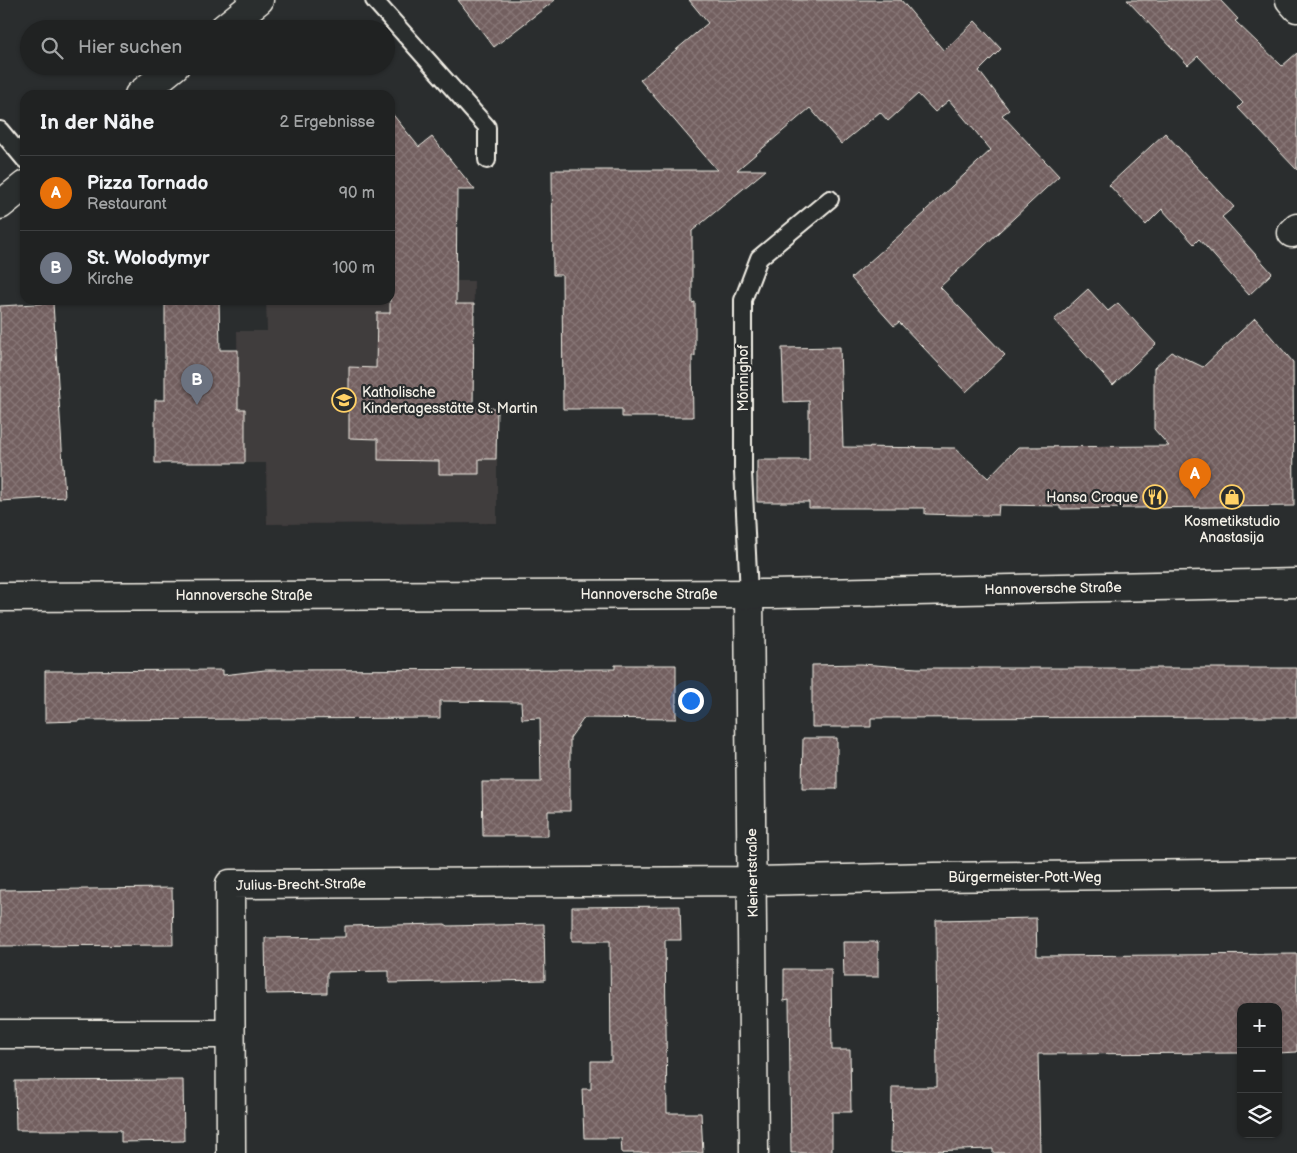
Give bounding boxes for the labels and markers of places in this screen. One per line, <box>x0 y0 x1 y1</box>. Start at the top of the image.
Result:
pin: B <box>181 364 213 405</box>
place label: Katholische Kindertagesstätte St. Martin <box>362 384 538 417</box>
school or university icon: Katholische Kindertagesstätte St. Martin <box>331 387 357 413</box>
pin: A <box>1179 458 1211 499</box>
restaurant icon: Hansa Croque <box>1142 484 1168 510</box>
shop icon: Kosmetikstudio Anastasija <box>1219 484 1245 510</box>
place label: Hansa Croque <box>1046 489 1138 506</box>
place label: Kosmetikstudio Anastasija <box>1184 513 1280 546</box>

